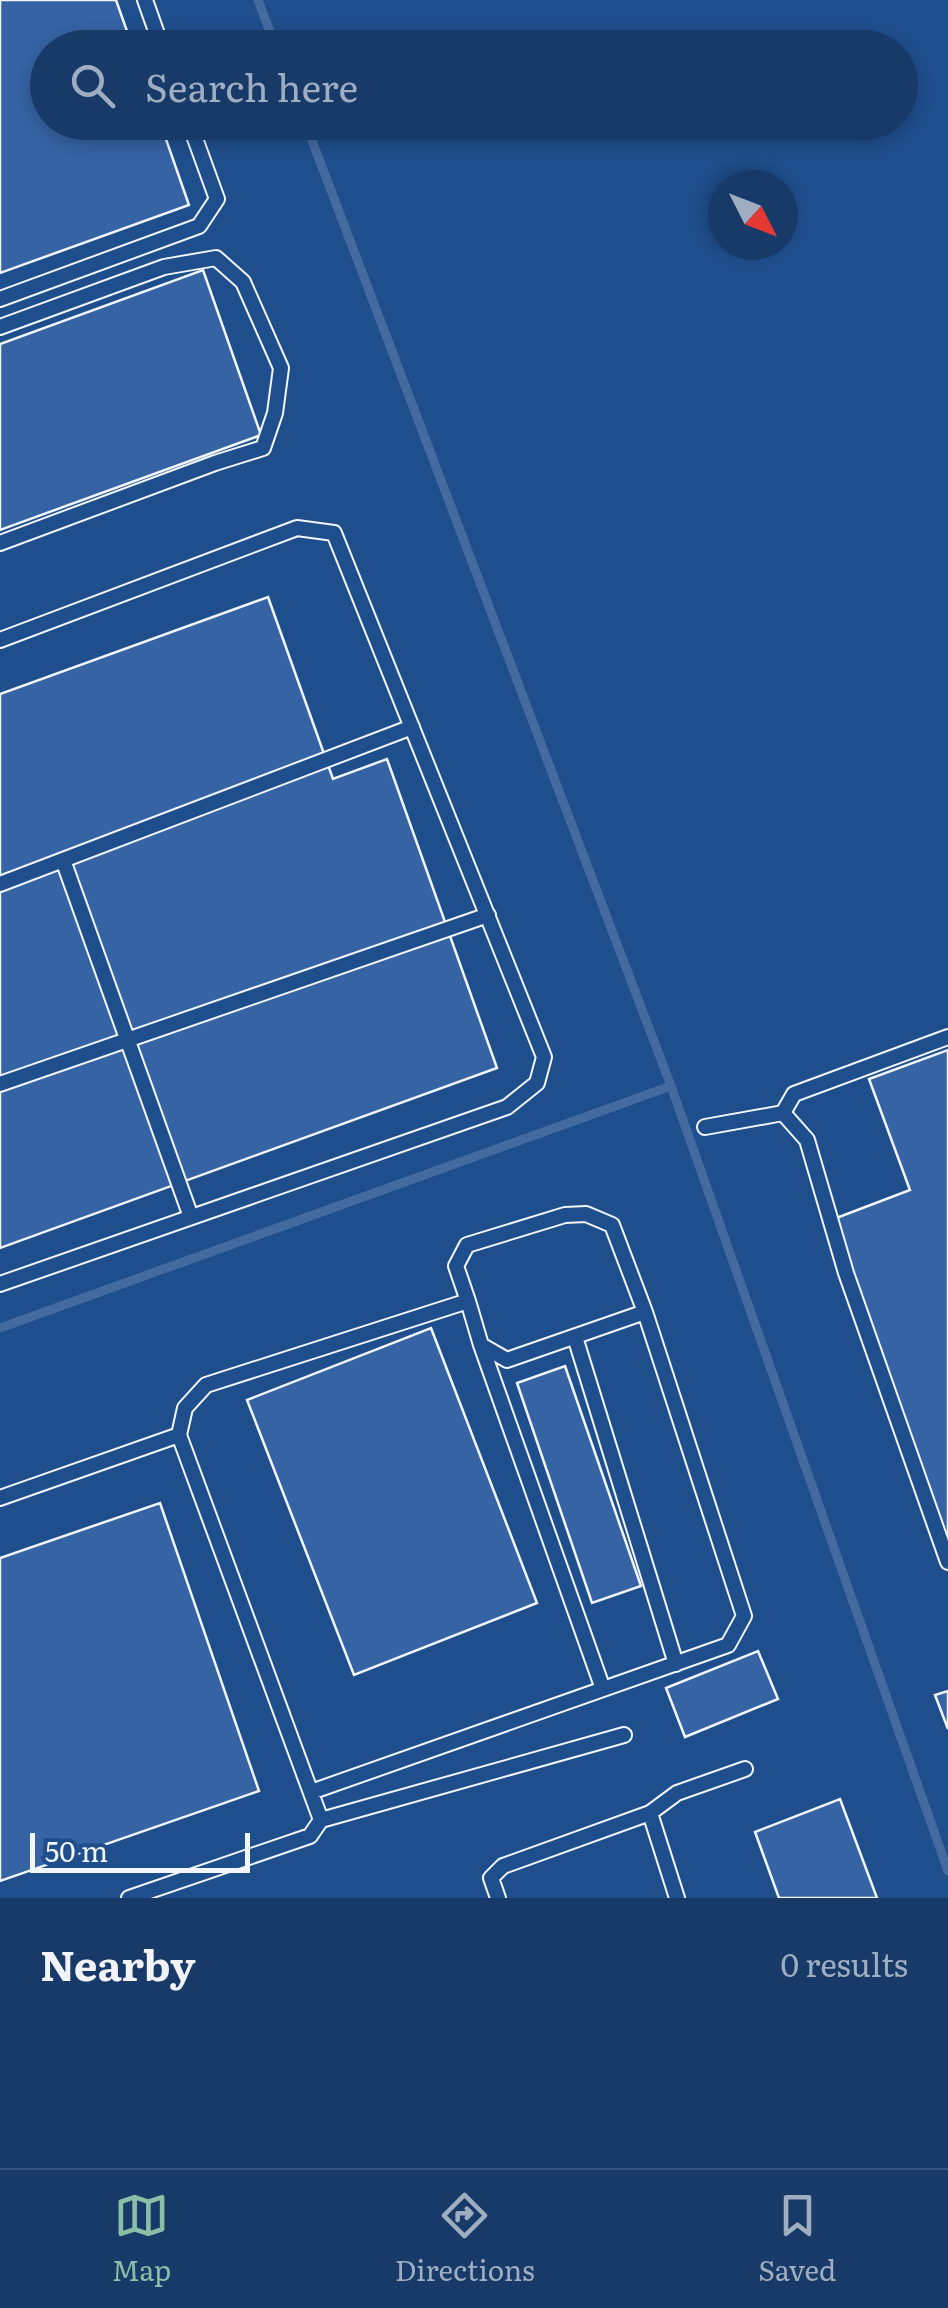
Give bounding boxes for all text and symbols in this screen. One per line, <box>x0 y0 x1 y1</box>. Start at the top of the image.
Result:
search box <box>30 30 918 140</box>
text: Search here <box>145 57 358 114</box>
icon: search <box>65 58 120 113</box>
north arrow <box>708 170 798 260</box>
scale bar <box>30 1828 250 1872</box>
text: 50 m <box>45 1829 108 1871</box>
text: Nearby <box>40 1932 196 1994</box>
text: 0 results <box>780 1939 908 1987</box>
tab: Map <box>112 2188 171 2290</box>
tab: Directions <box>395 2188 535 2290</box>
tab: Saved <box>758 2188 836 2290</box>

